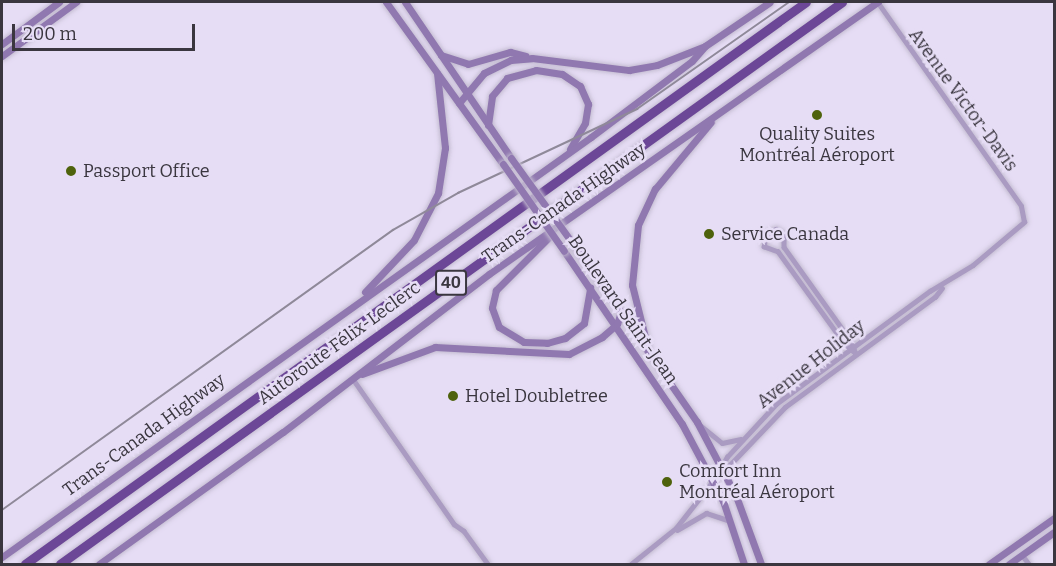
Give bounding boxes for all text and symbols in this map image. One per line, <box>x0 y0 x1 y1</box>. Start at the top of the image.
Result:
scale bar <box>15 12 198 50</box>
text: 200 m <box>23 23 77 45</box>
street label: Avenue Victor-Davis <box>904 24 1022 176</box>
marker: Quality Suites Montréal Aéroport <box>810 108 824 122</box>
place label: Quality Suites Montréal Aéroport <box>739 124 895 166</box>
street label: Trans-Canada Highway <box>478 138 650 268</box>
place label: Passport Office <box>83 160 210 182</box>
marker: Passport Office <box>64 164 78 178</box>
place label: Service Canada <box>721 223 849 245</box>
marker: Service Canada <box>702 227 716 241</box>
street label: Boulevard Saint-Jean <box>563 231 683 389</box>
road number: 40 <box>434 270 468 296</box>
street label: Autoroute Félix-Leclerc <box>253 277 425 409</box>
street label: Avenue Holiday <box>753 315 869 413</box>
street label: Trans-Canada Highway <box>59 369 229 501</box>
place label: Hotel Doubletree <box>465 385 608 407</box>
marker: Hotel Doubletree <box>446 389 460 403</box>
place label: Comfort Inn Montréal Aéroport <box>679 461 835 504</box>
marker: Comfort Inn Montréal Aéroport <box>660 475 674 489</box>

